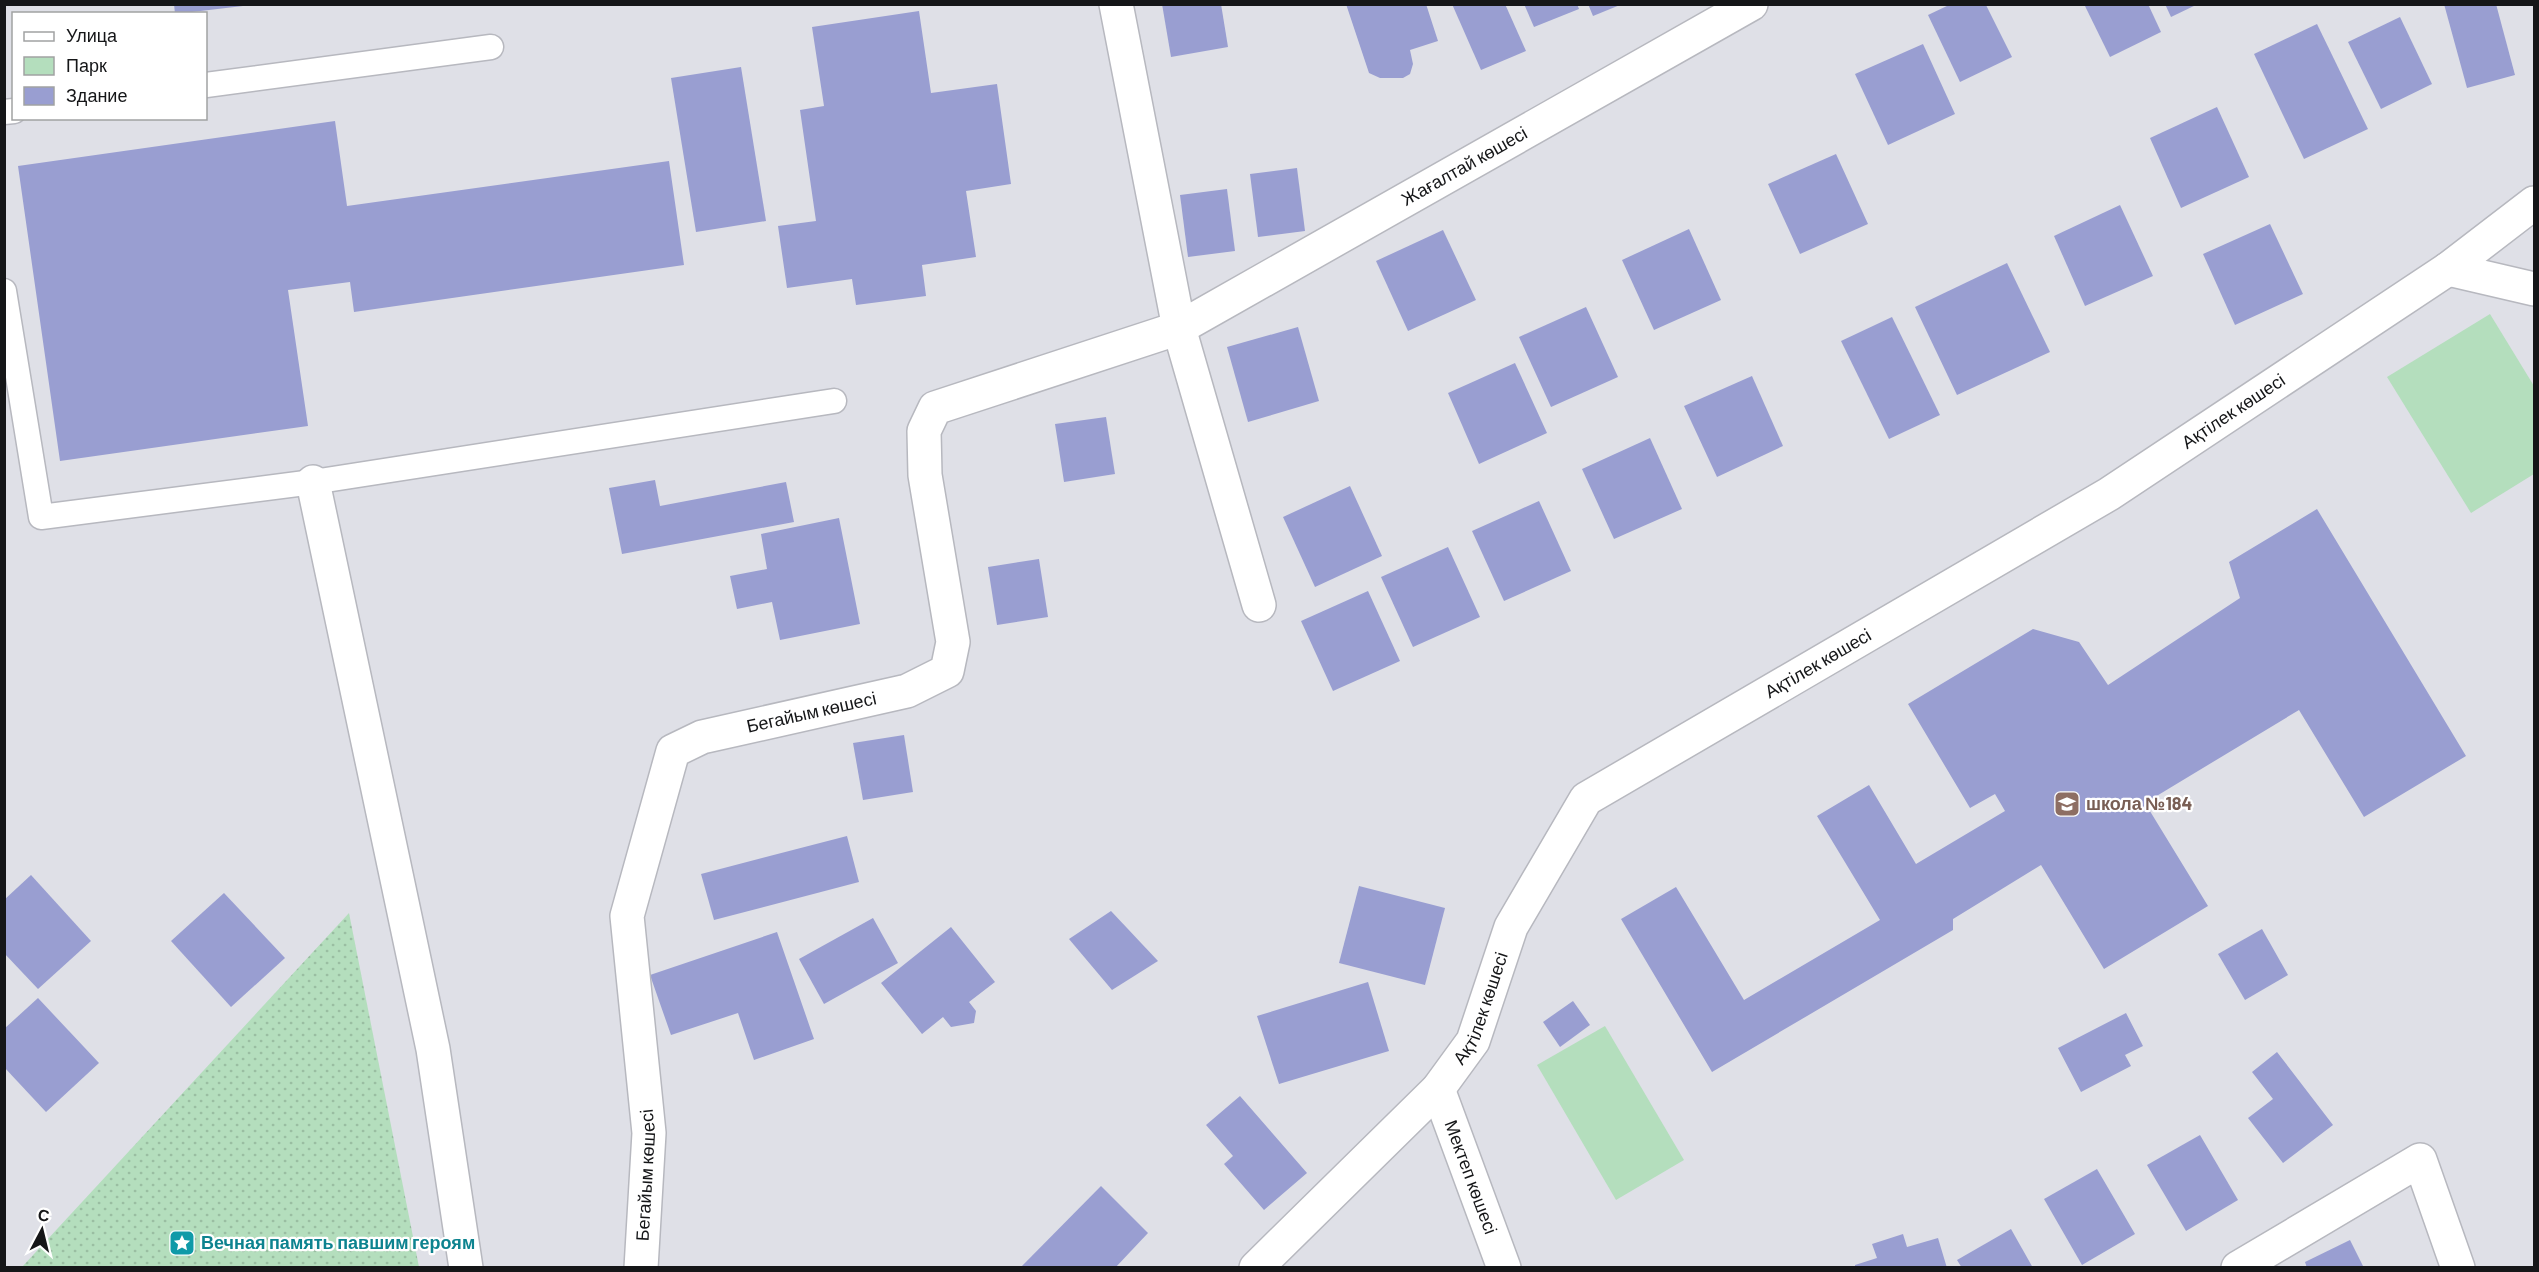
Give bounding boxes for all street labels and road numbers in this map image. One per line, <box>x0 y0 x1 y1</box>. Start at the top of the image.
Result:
street label: Жағалтай көшесі <box>1397 121 1531 210</box>
street label: Ақтілек көшесі <box>2177 368 2289 453</box>
street label: Ақтілек көшесі <box>1761 623 1875 702</box>
street label: Бегайым көшесі <box>744 686 878 737</box>
street label: Ақтілек көшесі <box>1448 949 1512 1068</box>
street label: Бегайым көшесі <box>631 1108 659 1242</box>
street label: Мектеп көшесі <box>1440 1117 1503 1237</box>

